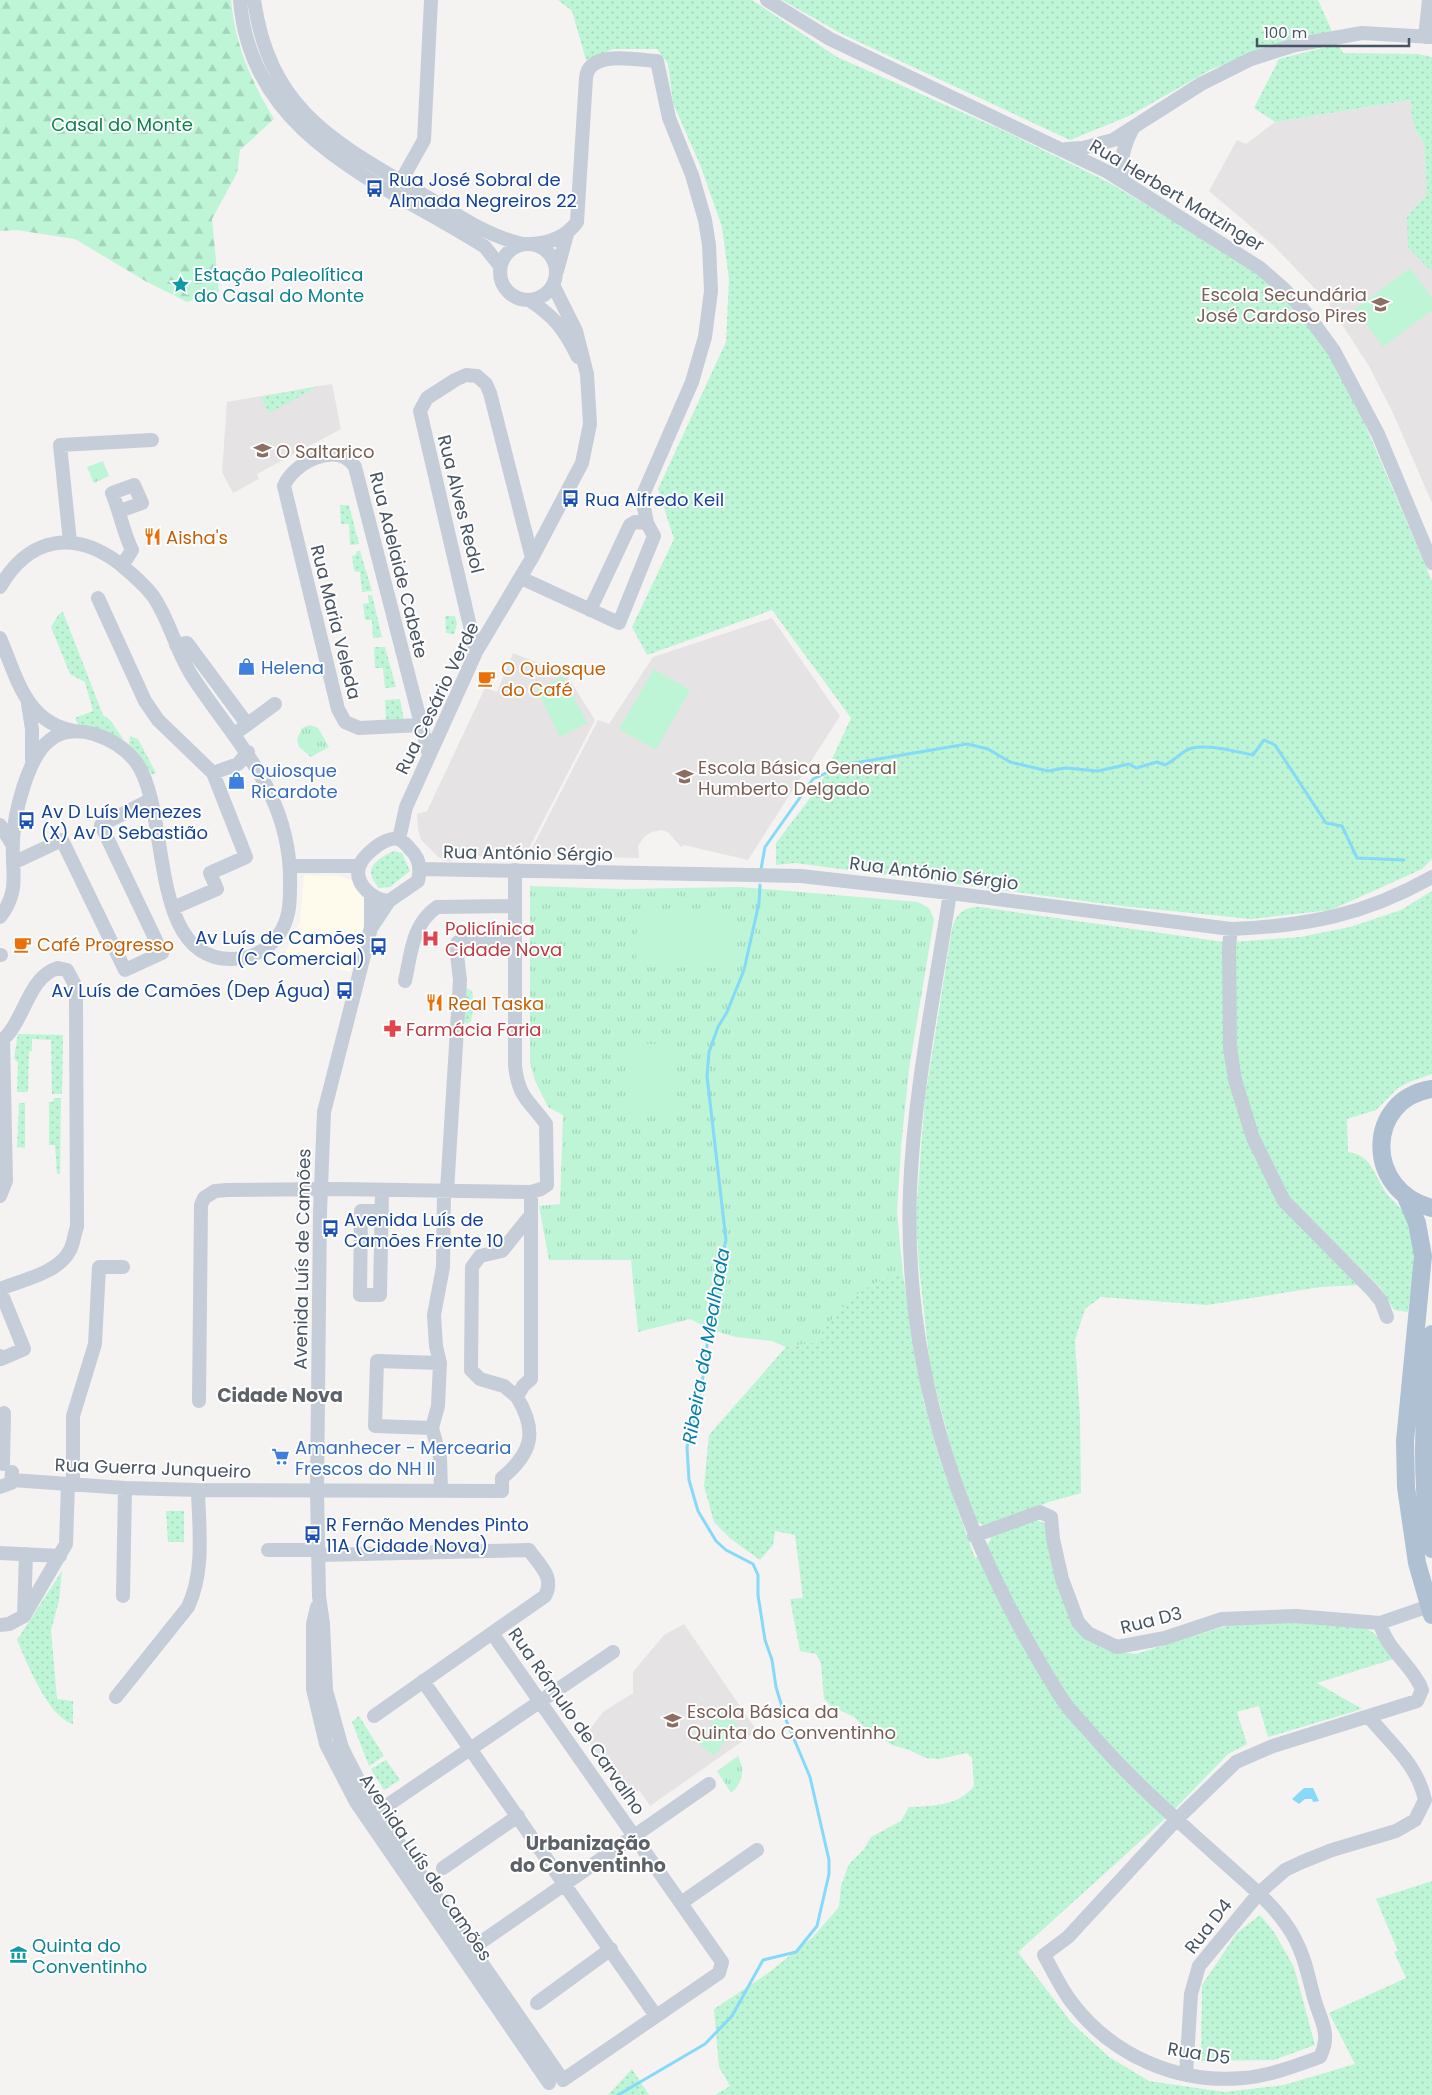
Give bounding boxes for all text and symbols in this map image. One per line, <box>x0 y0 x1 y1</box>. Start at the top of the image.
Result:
scale bar <box>1257 15 1410 47</box>
text: 100 m <box>1264 22 1307 43</box>
park label: Casal do Monte <box>51 112 193 137</box>
street label: Rua Herbert Matzinger <box>1085 133 1269 257</box>
place label: Rua José Sobral de Almada Negreiros 22 <box>389 167 577 213</box>
bus stop icon: Rua José Sobral de Almada Negreiros 22 <box>365 179 385 199</box>
place label: Estação Paleolítica do Casal do Monte <box>194 262 364 308</box>
place icon: Estação Paleolítica do Casal do Monte <box>170 274 190 294</box>
place label: Escola Secundária José Cardoso Pires <box>1196 282 1367 328</box>
school or university icon: Escola Secundária José Cardoso Pires <box>1371 294 1391 314</box>
street label: Rua Alves Redol <box>432 432 490 576</box>
place label: O Saltarico <box>276 439 374 464</box>
school or university icon: O Saltarico <box>252 441 272 461</box>
street label: Rua Adelaide Cabete <box>364 469 434 661</box>
place label: Rua Alfredo Keil <box>585 487 724 512</box>
bus stop icon: Rua Alfredo Keil <box>561 489 581 509</box>
place label: Aisha's <box>166 525 228 550</box>
restaurant icon: Aisha's <box>142 527 162 547</box>
street label: Rua Maria Veleda <box>305 542 367 702</box>
street label: Rua Cesário Verde <box>389 618 485 778</box>
place label: Helena <box>261 655 324 680</box>
place label: O Quiosque do Café <box>501 656 606 702</box>
shop icon: Helena <box>237 657 257 677</box>
cafe icon: O Quiosque do Café <box>477 668 497 688</box>
place label: Escola Básica General Humberto Delgado <box>698 755 897 801</box>
place label: Quiosque Ricardote <box>251 758 338 804</box>
school or university icon: Escola Básica General Humberto Delgado <box>674 767 694 787</box>
shop icon: Quiosque Ricardote <box>227 770 247 790</box>
place label: Av D Luís Menezes (X) Av D Sebastião <box>41 799 208 845</box>
bus stop icon: Av D Luís Menezes (X) Av D Sebastião <box>17 811 37 831</box>
street label: Rua António Sérgio <box>443 839 613 867</box>
street label: Rua António Sérgio <box>848 850 1020 896</box>
place label: Policlínica Cidade Nova <box>445 916 562 962</box>
place label: Av Luís de Camões (C Comercial) <box>195 925 365 971</box>
hospital icon: Policlínica Cidade Nova <box>421 928 441 948</box>
place label: Café Progresso <box>37 932 174 957</box>
cafe icon: Café Progresso <box>13 934 33 954</box>
bus stop icon: Av Luís de Camões (C Comercial) <box>369 937 389 957</box>
place label: Av Luís de Camões (Dep Água) <box>51 978 331 1003</box>
bus stop icon: Av Luís de Camões (Dep Água) <box>335 980 355 1000</box>
place label: Real Taska <box>448 991 544 1016</box>
restaurant icon: Real Taska <box>424 993 444 1013</box>
place label: Farmácia Faria <box>406 1017 542 1042</box>
pharmacy icon: Farmácia Faria <box>382 1019 402 1039</box>
street label: Avenida Luís de Camões <box>288 1148 316 1370</box>
place label: Avenida Luís de Camões Frente 10 <box>344 1207 504 1253</box>
bus stop icon: Avenida Luís de Camões Frente 10 <box>320 1219 340 1239</box>
water label: Ribeira da Mealhada <box>675 1246 737 1446</box>
district label: Cidade Nova <box>217 1382 343 1409</box>
place label: Amanhecer - Mercearia Frescos do NH II <box>295 1435 511 1481</box>
supermarket icon: Amanhecer - Mercearia Frescos do NH II <box>271 1447 291 1467</box>
street label: Rua Guerra Junqueiro <box>54 1452 252 1484</box>
place label: R Fernão Mendes Pinto 11A (Cidade Nova) <box>326 1512 529 1558</box>
bus stop icon: R Fernão Mendes Pinto 11A (Cidade Nova) <box>302 1524 322 1544</box>
street label: Rua D3 <box>1118 1600 1184 1640</box>
street label: Rua Rómulo de Carvalho <box>503 1622 651 1820</box>
place label: Escola Básica da Quinta do Conventinho <box>687 1699 896 1745</box>
school or university icon: Escola Básica da Quinta do Conventinho <box>663 1711 683 1731</box>
street label: Avenida Luís de Camões <box>354 1768 498 1966</box>
district label: Urbanização do Conventinho <box>510 1830 666 1879</box>
street label: Rua D4 <box>1179 1893 1237 1959</box>
place label: Quinta do Conventinho <box>32 1933 147 1979</box>
museum icon: Quinta do Conventinho <box>8 1945 28 1965</box>
street label: Rua D5 <box>1166 2036 1232 2070</box>

